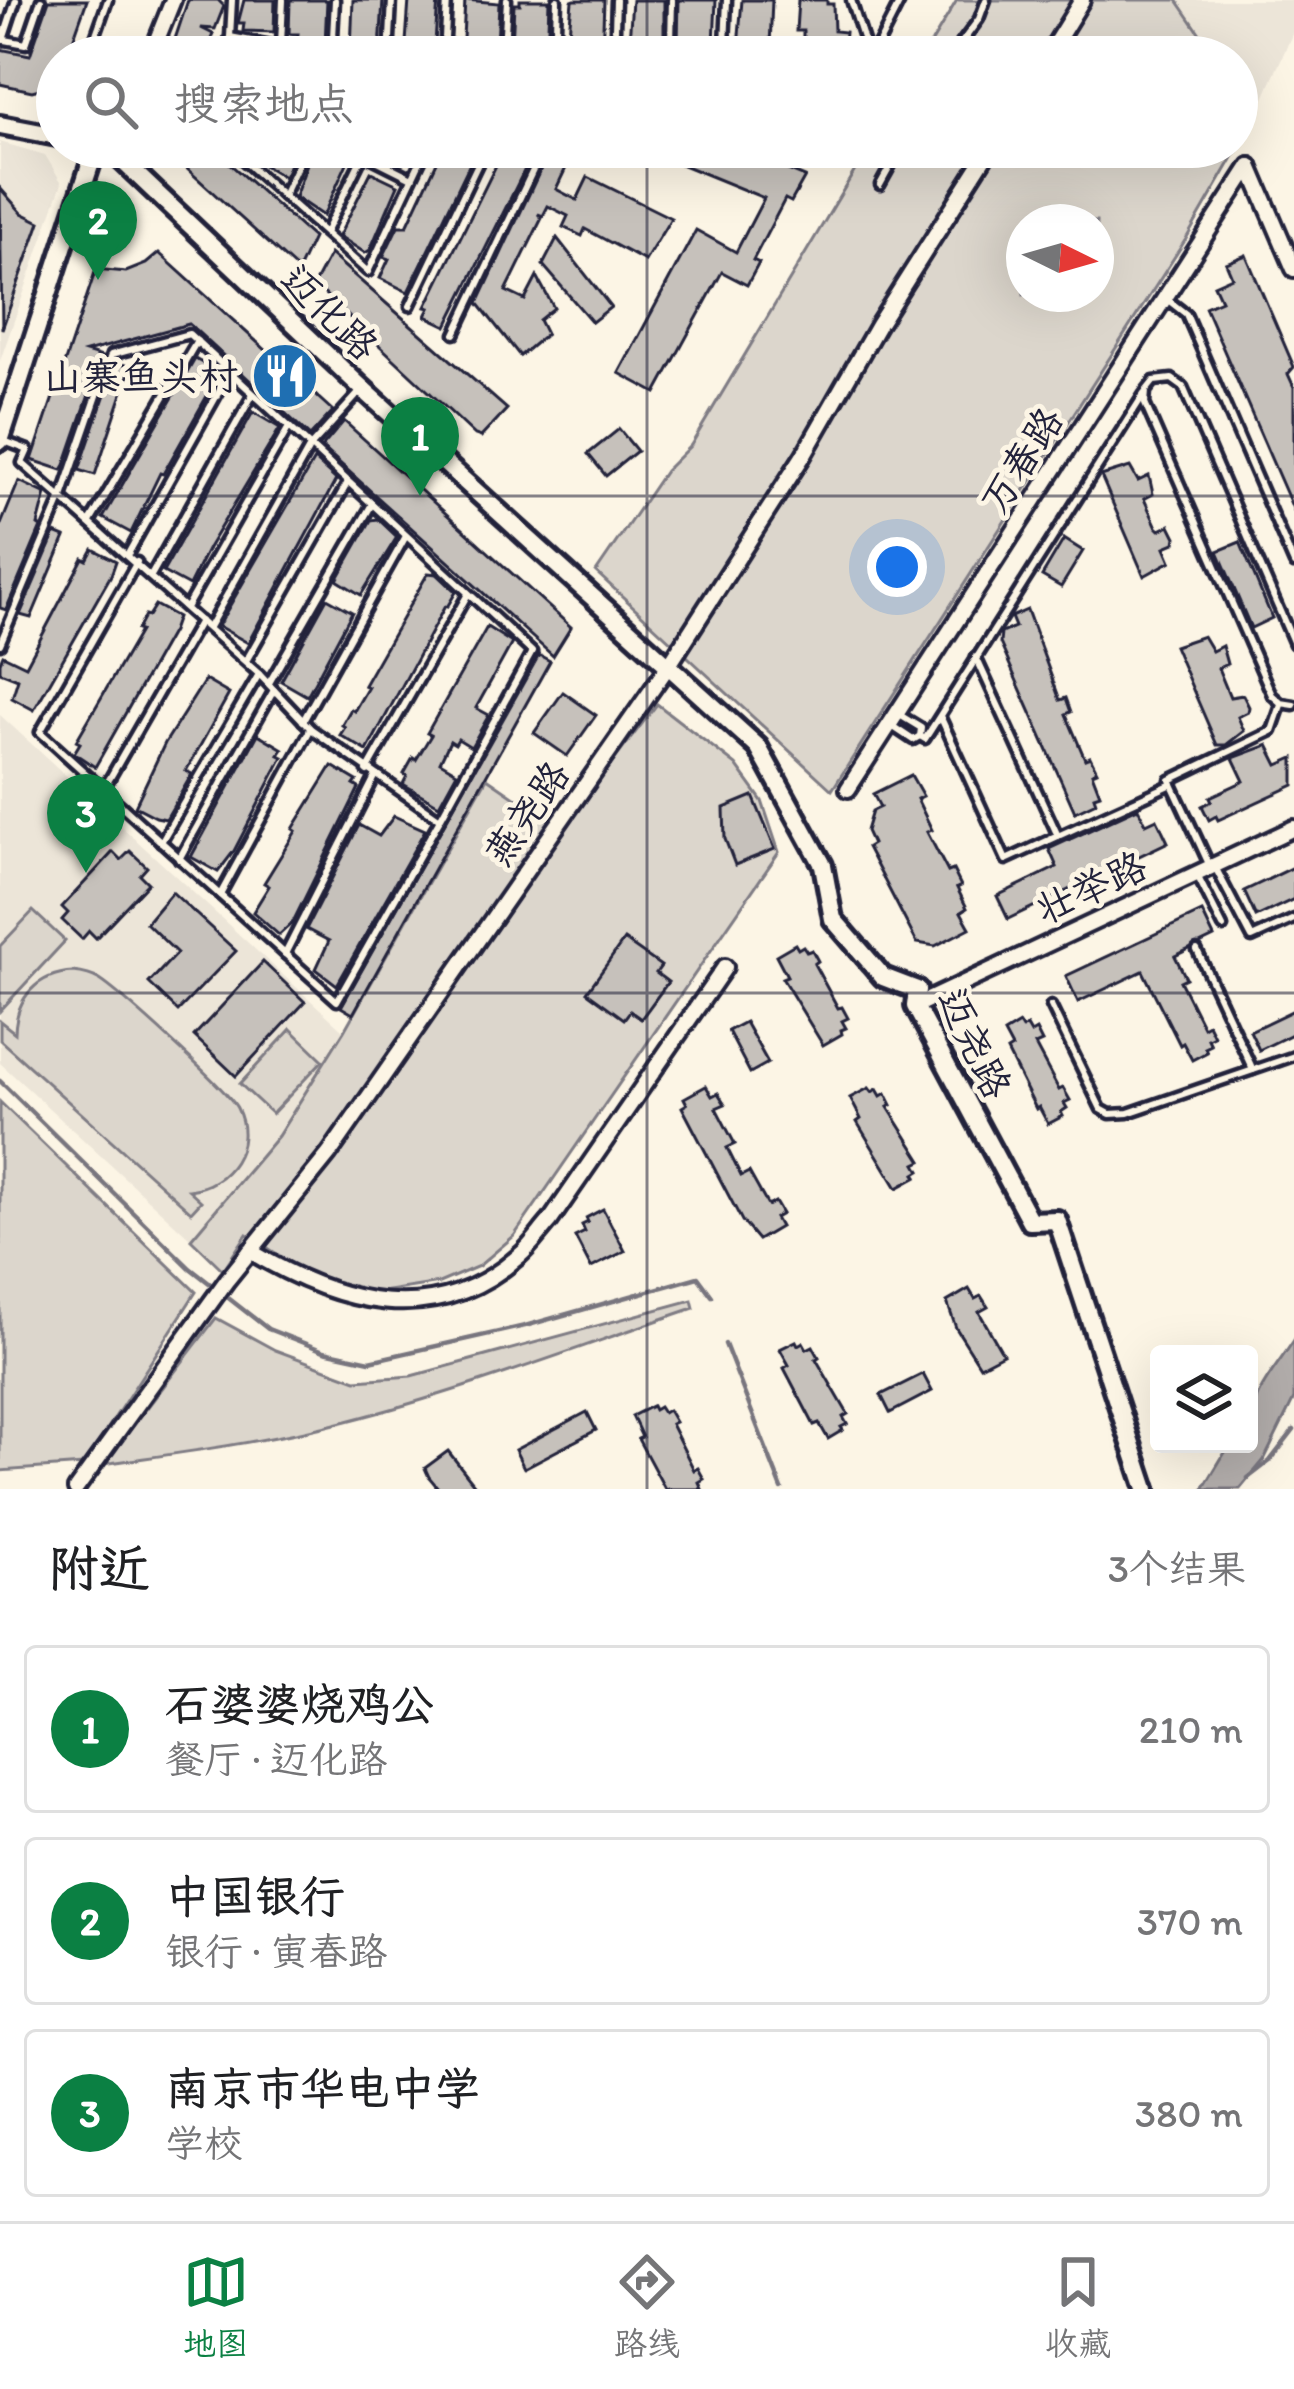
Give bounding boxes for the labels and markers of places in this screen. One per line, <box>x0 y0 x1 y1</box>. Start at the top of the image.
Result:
pin: 2 <box>59 181 137 280</box>
restaurant icon: 山寨鱼头村 <box>250 341 320 411</box>
place label: 山寨鱼头村 <box>43 353 238 400</box>
pin: 1 <box>381 397 459 496</box>
pin: 3 <box>47 774 125 873</box>

